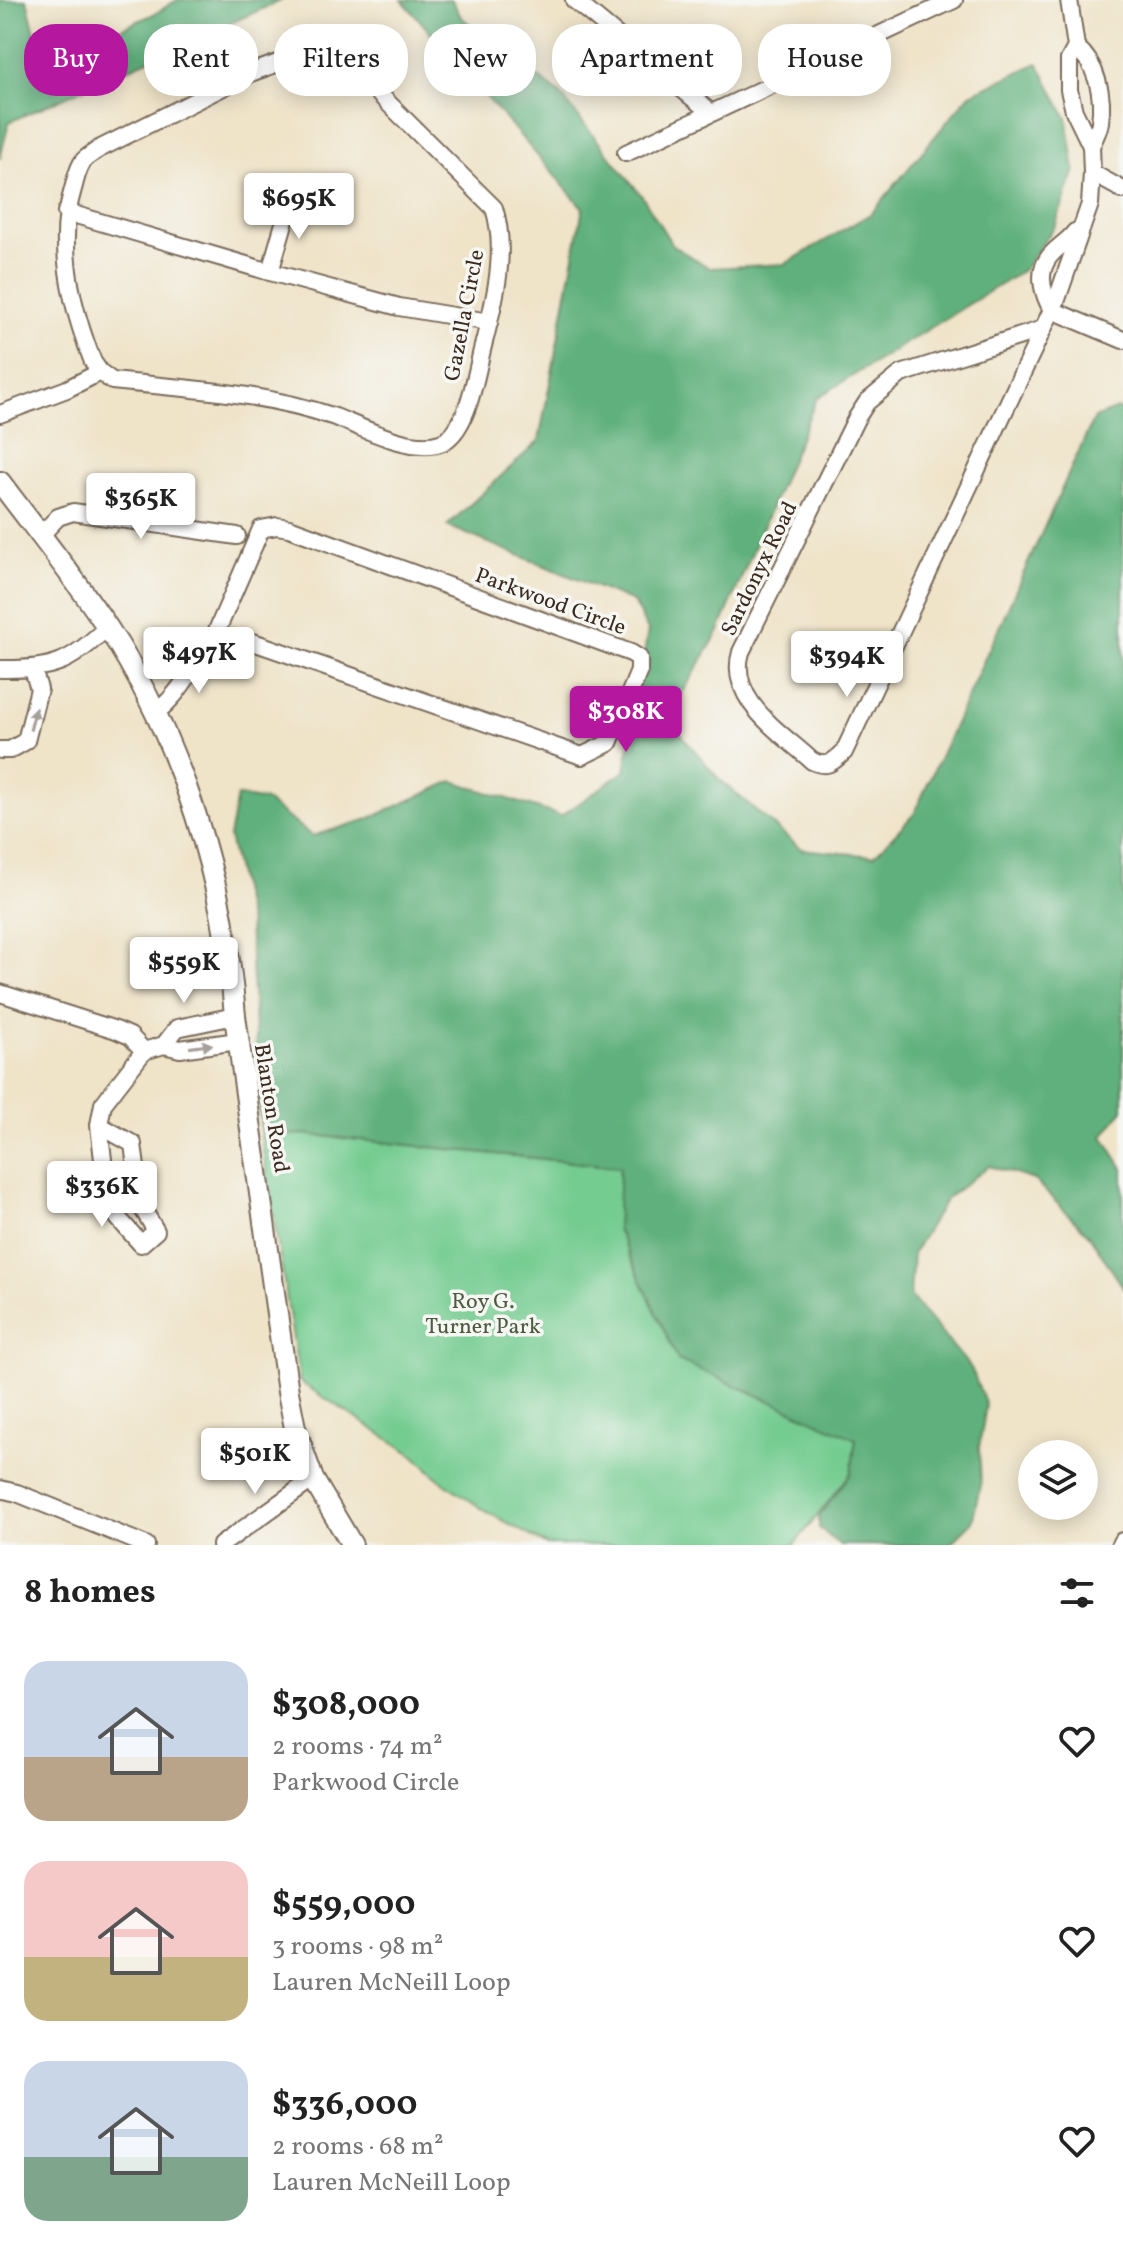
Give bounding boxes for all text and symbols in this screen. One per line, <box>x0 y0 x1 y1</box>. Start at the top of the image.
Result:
chip: Buy <box>24 24 128 96</box>
chip: Rent <box>144 24 258 96</box>
chip: Filters <box>274 24 408 96</box>
chip: New <box>424 24 536 96</box>
chip: Apartment <box>552 24 742 96</box>
chip: House <box>758 24 891 96</box>
pin: $695K <box>243 173 355 241</box>
text: $695K <box>262 181 336 217</box>
street label: Gazella Circle <box>438 247 493 384</box>
pin: $365K <box>85 473 197 541</box>
text: $365K <box>104 481 178 517</box>
street label: Sardonyx Road <box>714 497 806 642</box>
street label: Parkwood Circle <box>470 561 630 644</box>
pin: $497K <box>143 627 255 695</box>
pin: $394K <box>791 631 903 699</box>
text: $497K <box>161 635 237 671</box>
text: $394K <box>809 639 885 675</box>
pin: $308K <box>570 686 682 754</box>
text: $308K <box>588 694 664 730</box>
one-way arrow <box>27 707 39 732</box>
pin: $559K <box>128 937 240 1005</box>
text: $559K <box>148 945 220 981</box>
one-way arrow <box>189 1039 214 1052</box>
street label: Blanton Road <box>245 1041 296 1175</box>
pin: $336K <box>46 1161 158 1229</box>
text: $336K <box>65 1169 139 1205</box>
park label: Roy G. Turner Park <box>425 1287 541 1343</box>
pin: $501K <box>199 1428 311 1496</box>
text: $501K <box>219 1436 291 1472</box>
map controls <box>1018 1440 1098 1520</box>
button: layers <box>1018 1440 1098 1520</box>
text: 8 homes <box>24 1570 156 1617</box>
icon: filters <box>1055 1571 1099 1615</box>
text: $308,000 <box>272 1682 420 1729</box>
icon: home <box>88 1693 184 1789</box>
icon: heart <box>1055 1719 1099 1763</box>
text: 2 rooms · 74 m² <box>272 1729 443 1765</box>
text: Parkwood Circle <box>272 1765 459 1801</box>
text: $559,000 <box>272 1882 415 1929</box>
icon: home <box>88 1893 184 1989</box>
icon: heart <box>1055 1919 1099 1963</box>
text: 3 rooms · 98 m² <box>272 1929 443 1965</box>
text: Lauren McNeill Loop <box>272 1965 511 2001</box>
text: $336,000 <box>272 2082 418 2129</box>
icon: home <box>88 2093 184 2189</box>
icon: heart <box>1055 2119 1099 2163</box>
text: 2 rooms · 68 m² <box>272 2129 444 2165</box>
text: Lauren McNeill Loop <box>272 2165 511 2201</box>

